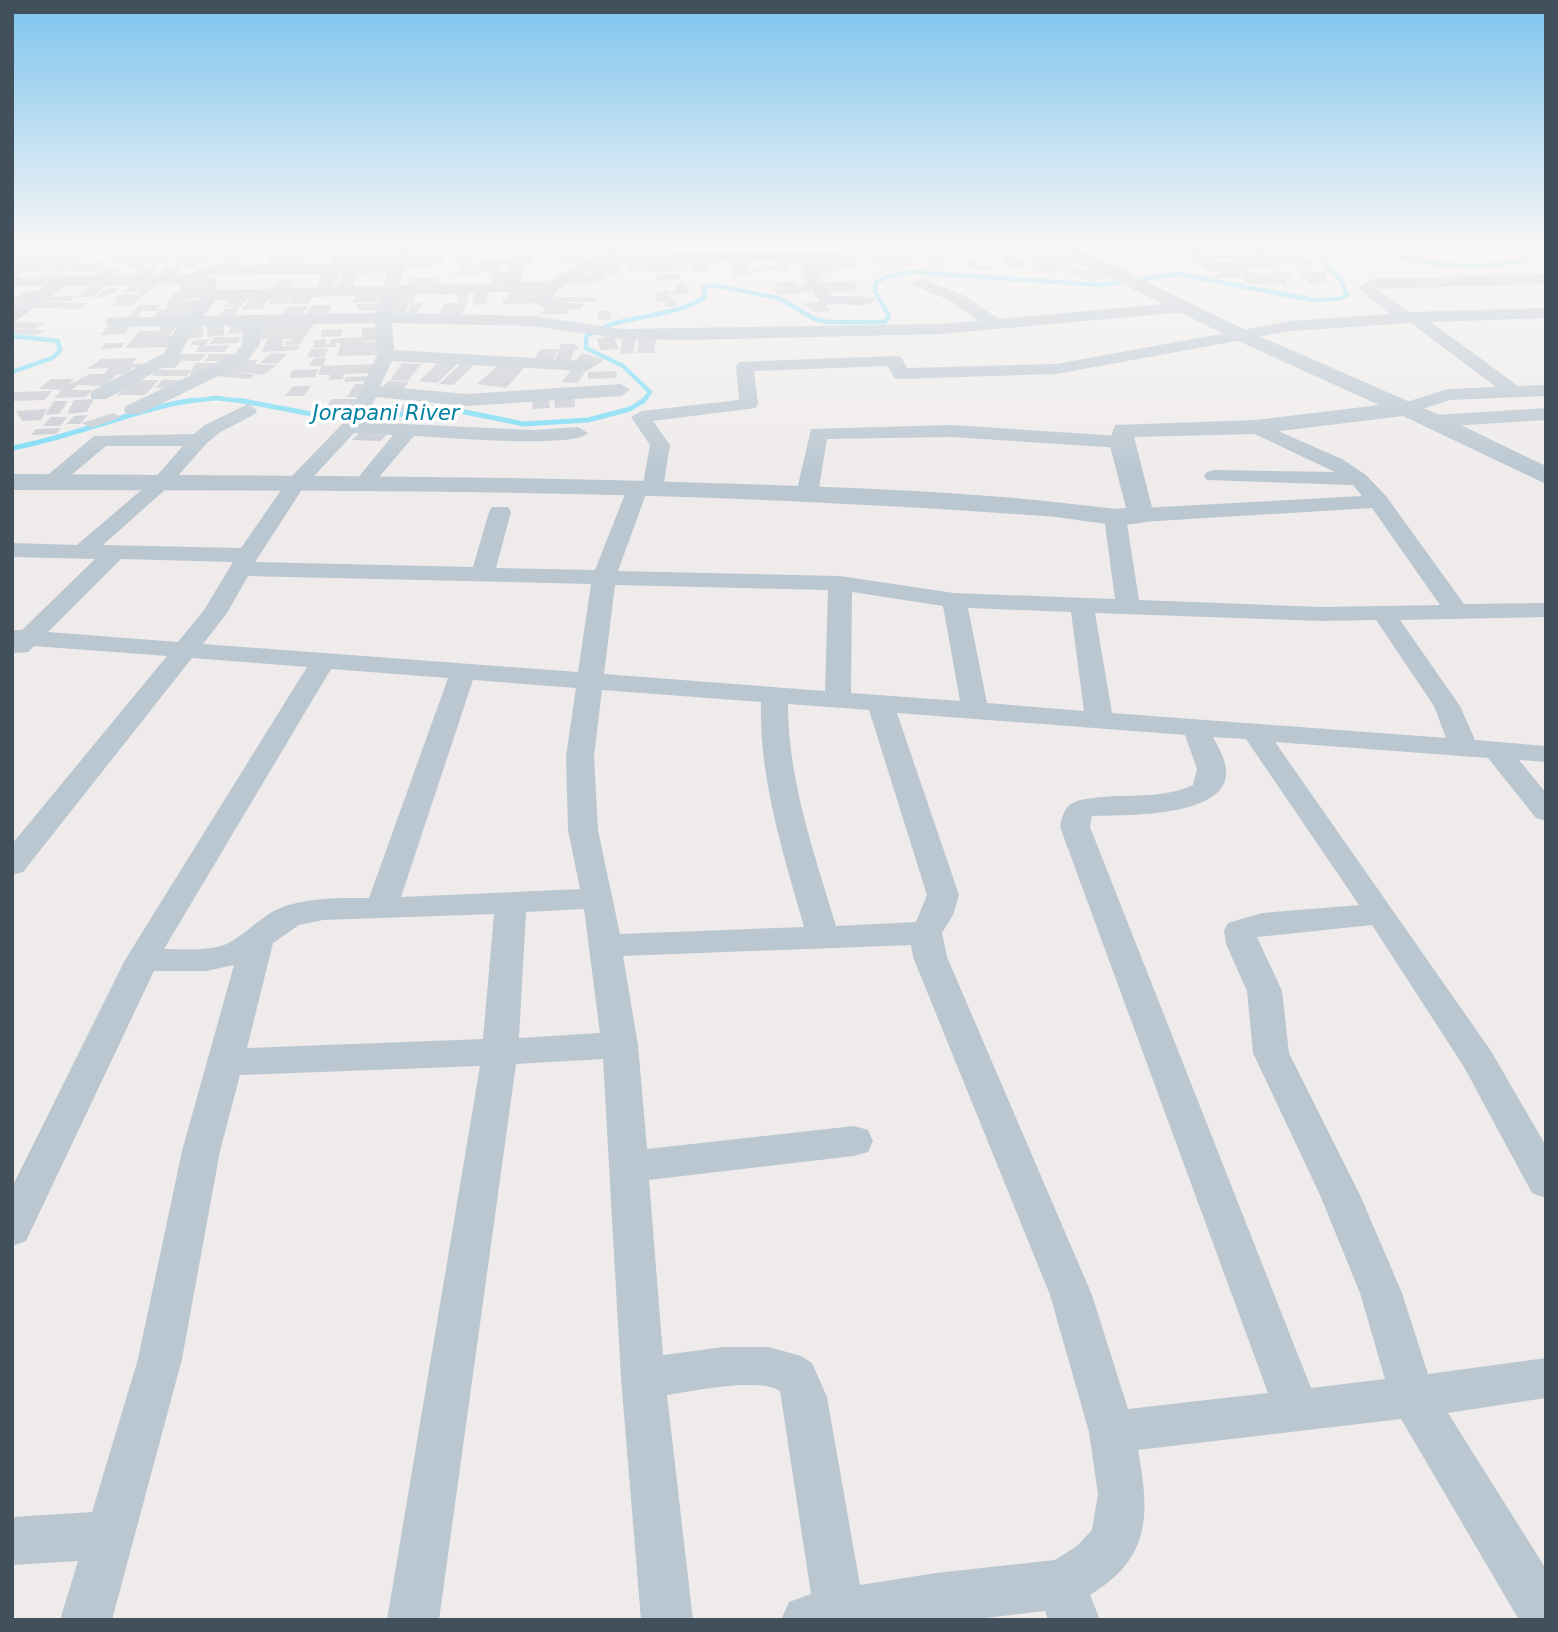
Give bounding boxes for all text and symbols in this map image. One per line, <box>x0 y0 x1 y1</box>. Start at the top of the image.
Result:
water label: Jorapani River <box>309 401 461 425</box>

